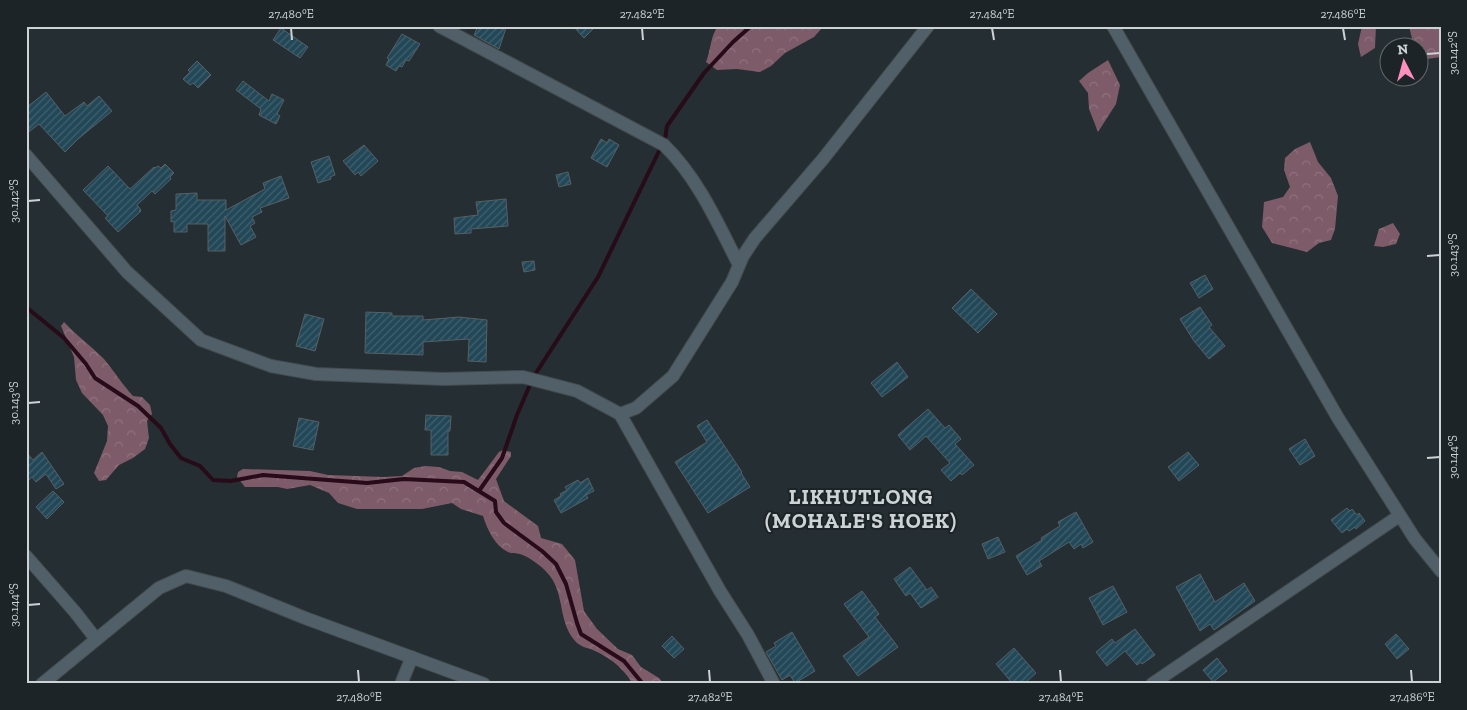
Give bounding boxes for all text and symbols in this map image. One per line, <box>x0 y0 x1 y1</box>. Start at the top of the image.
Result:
text: 27.480°E <box>268 7 314 21</box>
text: 27.482°E <box>620 7 664 21</box>
text: 27.484°E <box>970 7 1014 21</box>
text: 27.486°E <box>1321 7 1365 21</box>
text: 30.142°S <box>1446 31 1460 75</box>
north arrow <box>1380 38 1430 88</box>
text: N <box>1397 41 1409 59</box>
text: 30.142°S <box>7 179 21 223</box>
text: 30.143°S <box>1446 233 1460 277</box>
text: 30.143°S <box>7 381 21 425</box>
text: 30.144°S <box>1446 435 1460 479</box>
district label: LIKHUTLONG (MOHALE'S HOEK) <box>765 484 957 533</box>
text: 30.144°S <box>7 583 21 627</box>
text: 27.480°E <box>336 690 382 704</box>
text: 27.482°E <box>688 690 732 704</box>
text: 27.484°E <box>1039 690 1083 704</box>
text: 27.486°E <box>1390 690 1434 704</box>

